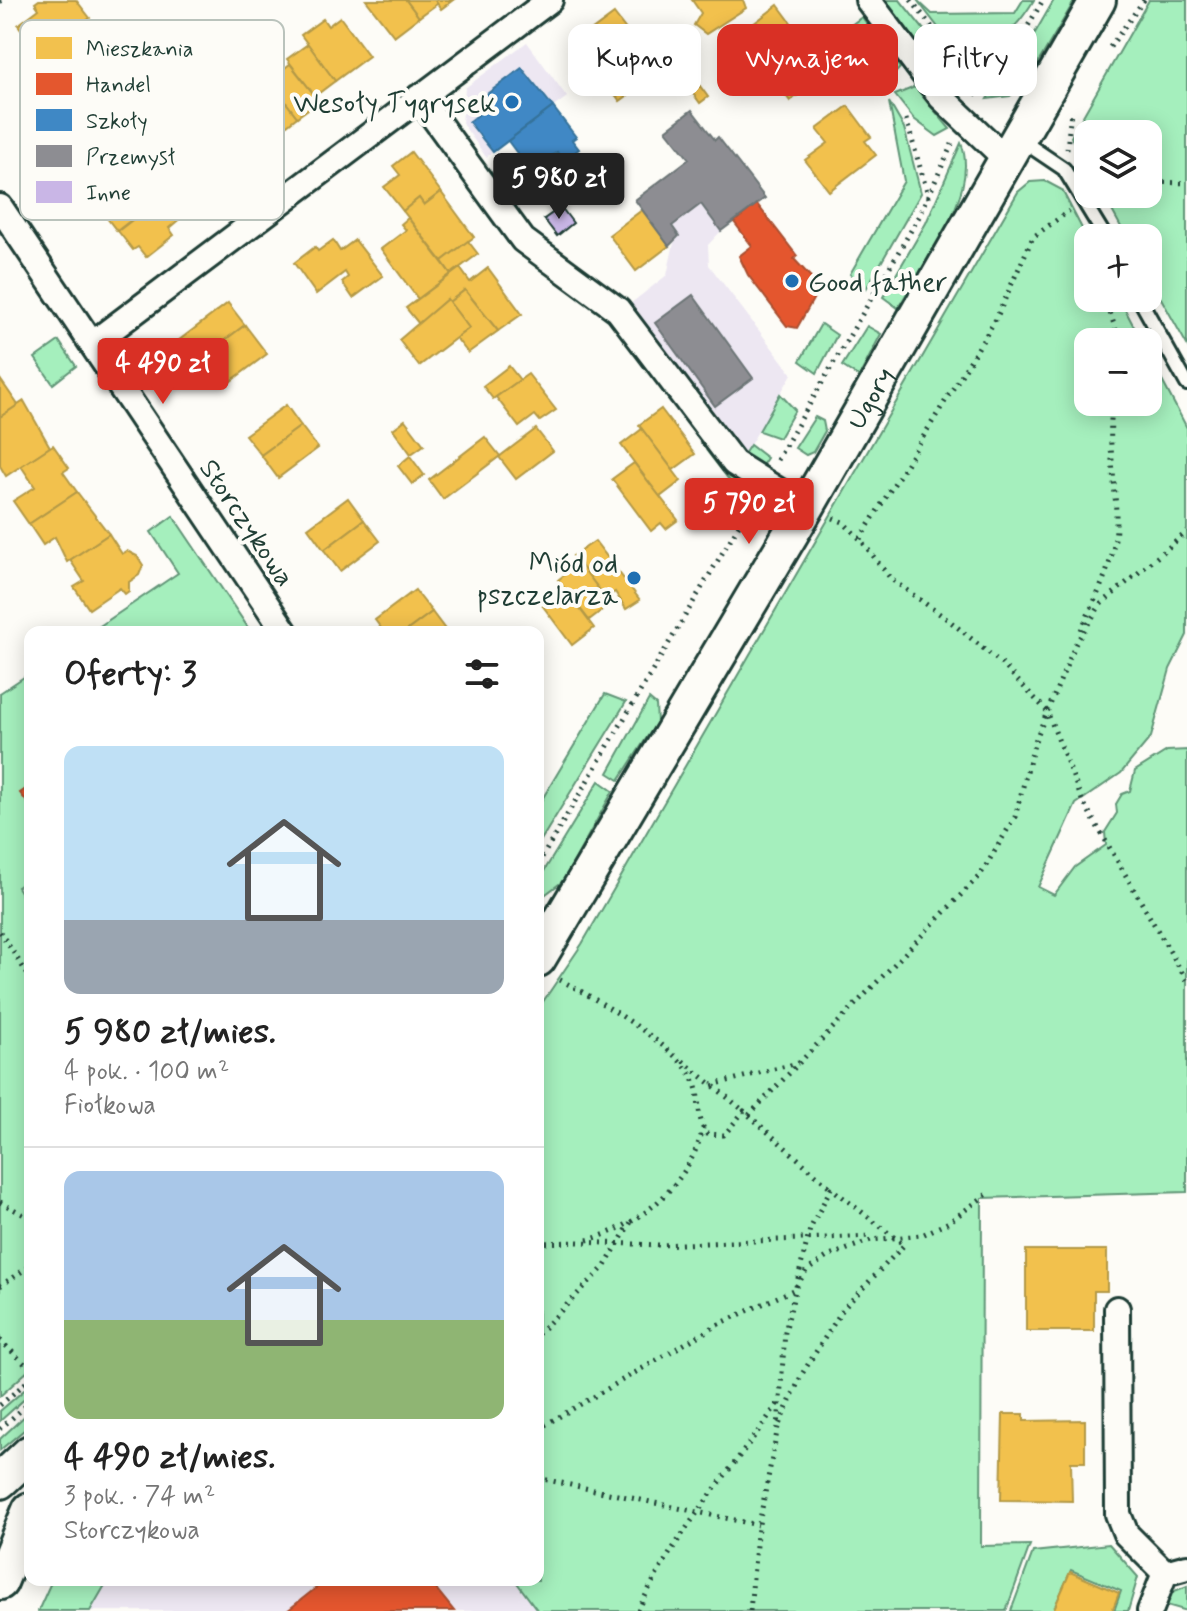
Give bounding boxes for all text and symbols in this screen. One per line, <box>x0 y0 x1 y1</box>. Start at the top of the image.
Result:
legend <box>20 20 284 220</box>
chip: Kupno <box>568 24 701 96</box>
chip: Wynajem <box>717 24 898 96</box>
chip: Filtry <box>914 24 1037 96</box>
text: Mieszkania <box>86 36 194 64</box>
text: Handel <box>86 72 151 100</box>
place label: Wesoły Tygrysek <box>293 86 496 123</box>
marker: Wesoły Tygrysek <box>503 93 521 111</box>
text: Szkoły <box>86 108 148 136</box>
map controls <box>1074 120 1162 416</box>
button: layers <box>1074 120 1162 208</box>
text: Przemysł <box>86 144 176 172</box>
pin: 5 980 zł <box>476 153 642 221</box>
text: 5 980 zł <box>511 162 607 196</box>
text: Inne <box>86 180 131 208</box>
button: + <box>1074 224 1162 312</box>
place label: Good father <box>808 265 948 302</box>
marker: Good father <box>783 272 801 290</box>
button: − <box>1074 328 1162 416</box>
pin: 4 490 zł <box>80 338 246 406</box>
text: 4 490 zł <box>116 347 210 381</box>
street label: Ugory <box>839 361 904 437</box>
street label: Storczykowa <box>190 452 302 594</box>
pin: 5 790 zł <box>666 478 832 546</box>
text: 5 790 zł <box>703 487 795 521</box>
place label: Miód od pszczelarza <box>477 546 618 615</box>
marker: Miód od pszczelarza <box>625 569 643 587</box>
text: Oferty: 3 <box>64 652 197 697</box>
icon: filters <box>460 652 504 696</box>
icon: home <box>212 798 356 942</box>
text: 5 980 zł/mies. <box>64 1010 276 1055</box>
text: 4 pok. · 100 m² <box>64 1055 229 1089</box>
text: Fiołkowa <box>64 1089 156 1123</box>
icon: home <box>212 1223 356 1367</box>
text: 4 490 zł/mies. <box>64 1435 275 1480</box>
text: 3 pok. · 74 m² <box>64 1480 215 1514</box>
text: Storczykowa <box>64 1514 200 1548</box>

